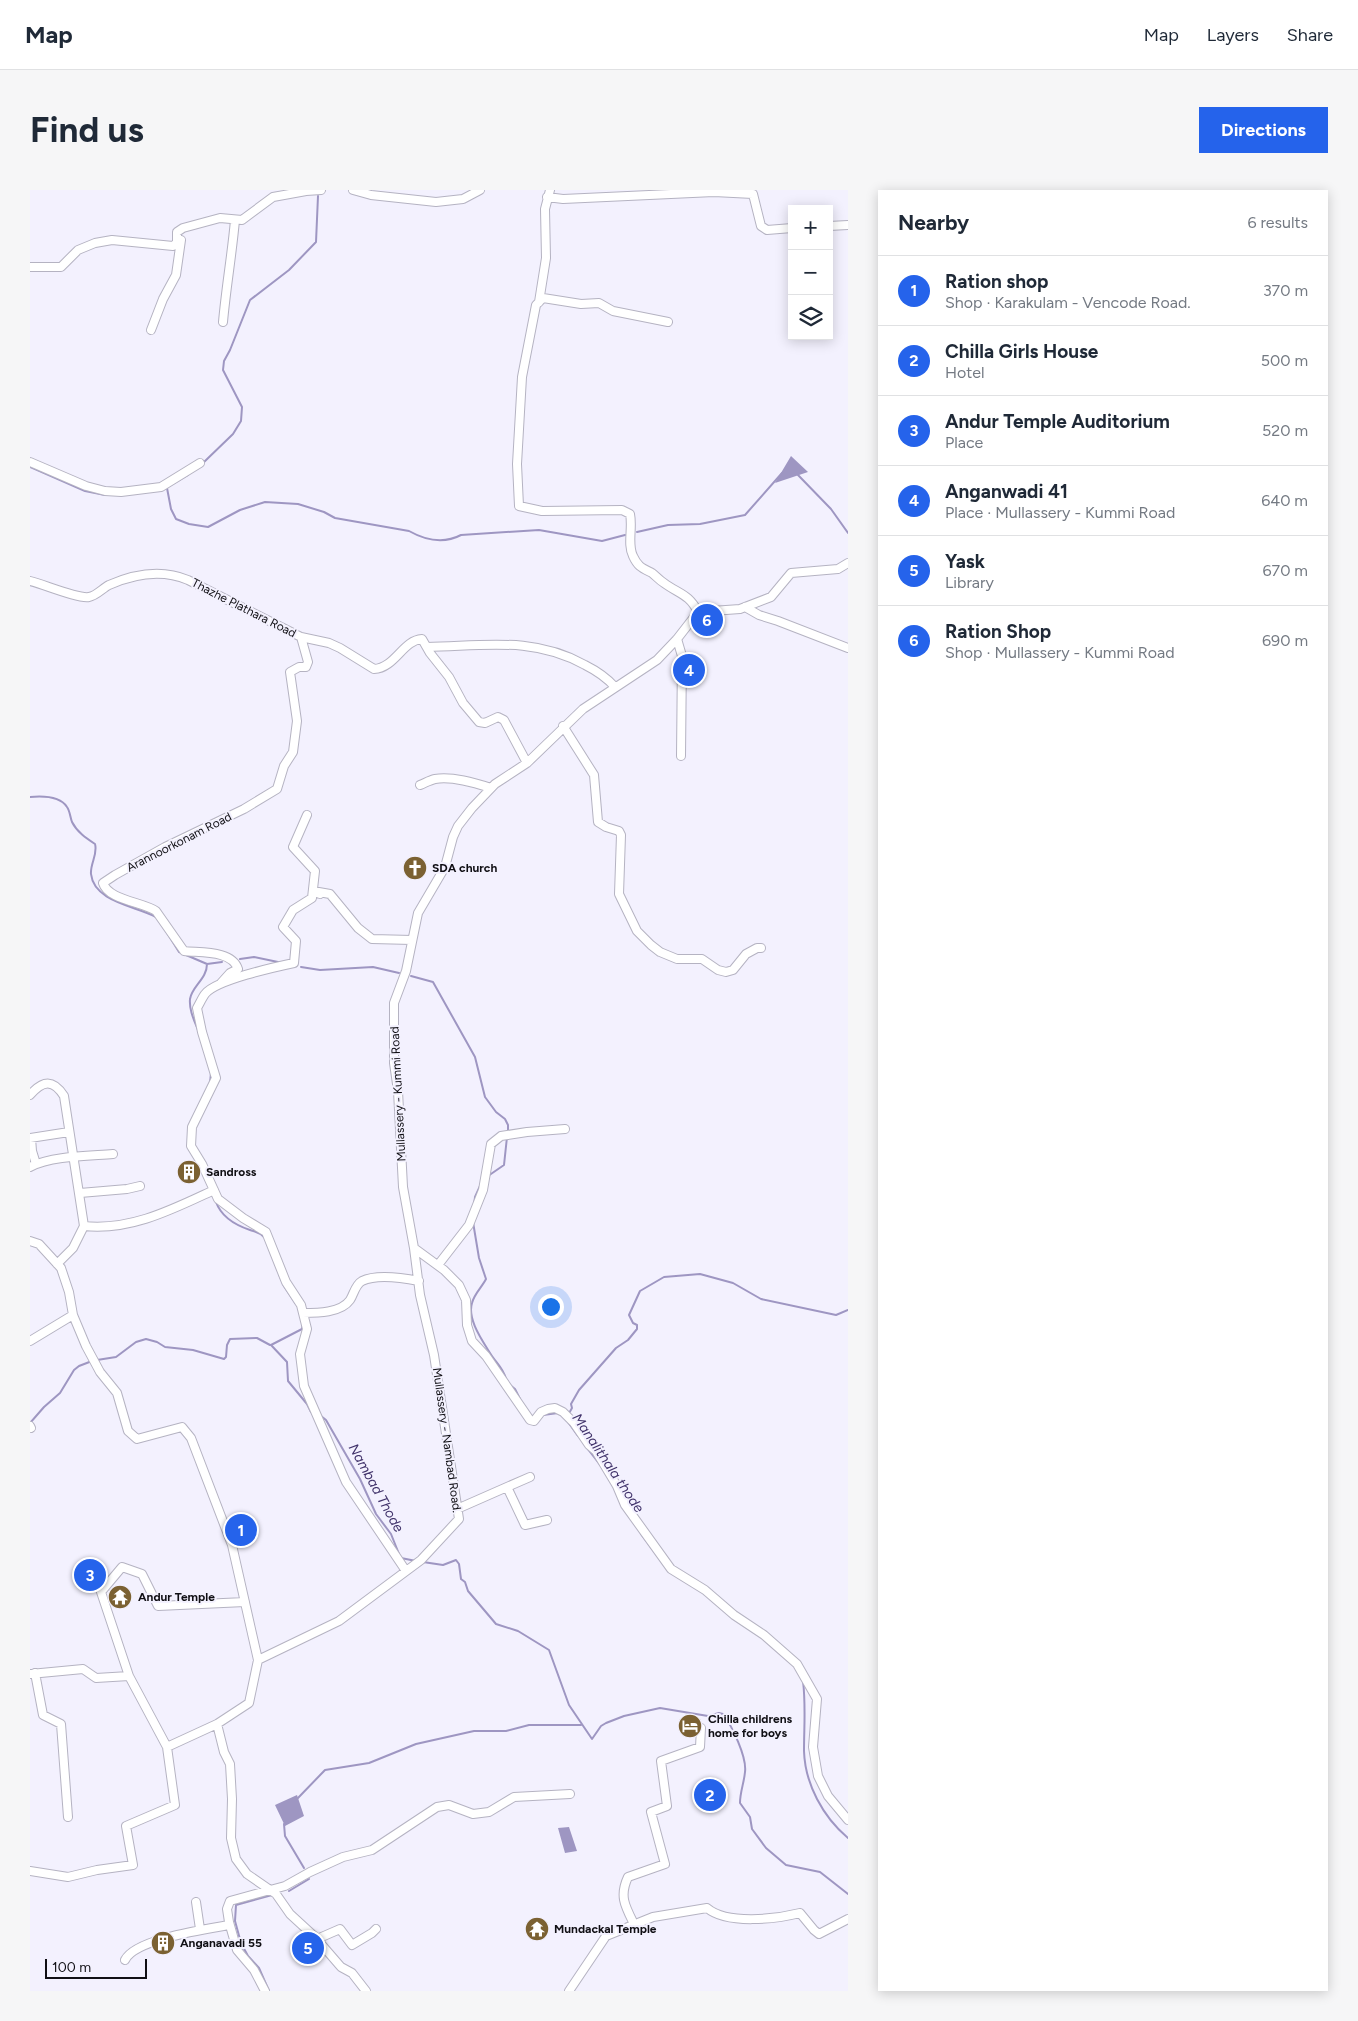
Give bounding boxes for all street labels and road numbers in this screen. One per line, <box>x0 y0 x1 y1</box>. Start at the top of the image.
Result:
street label: Thazhe Plathara Road <box>189 576 299 640</box>
street label: Arannoorkonam Road <box>124 809 234 875</box>
street label: Mullassery - Kummi Road <box>387 1026 409 1162</box>
street label: Mullassery - Nambad Road. <box>430 1367 464 1513</box>

